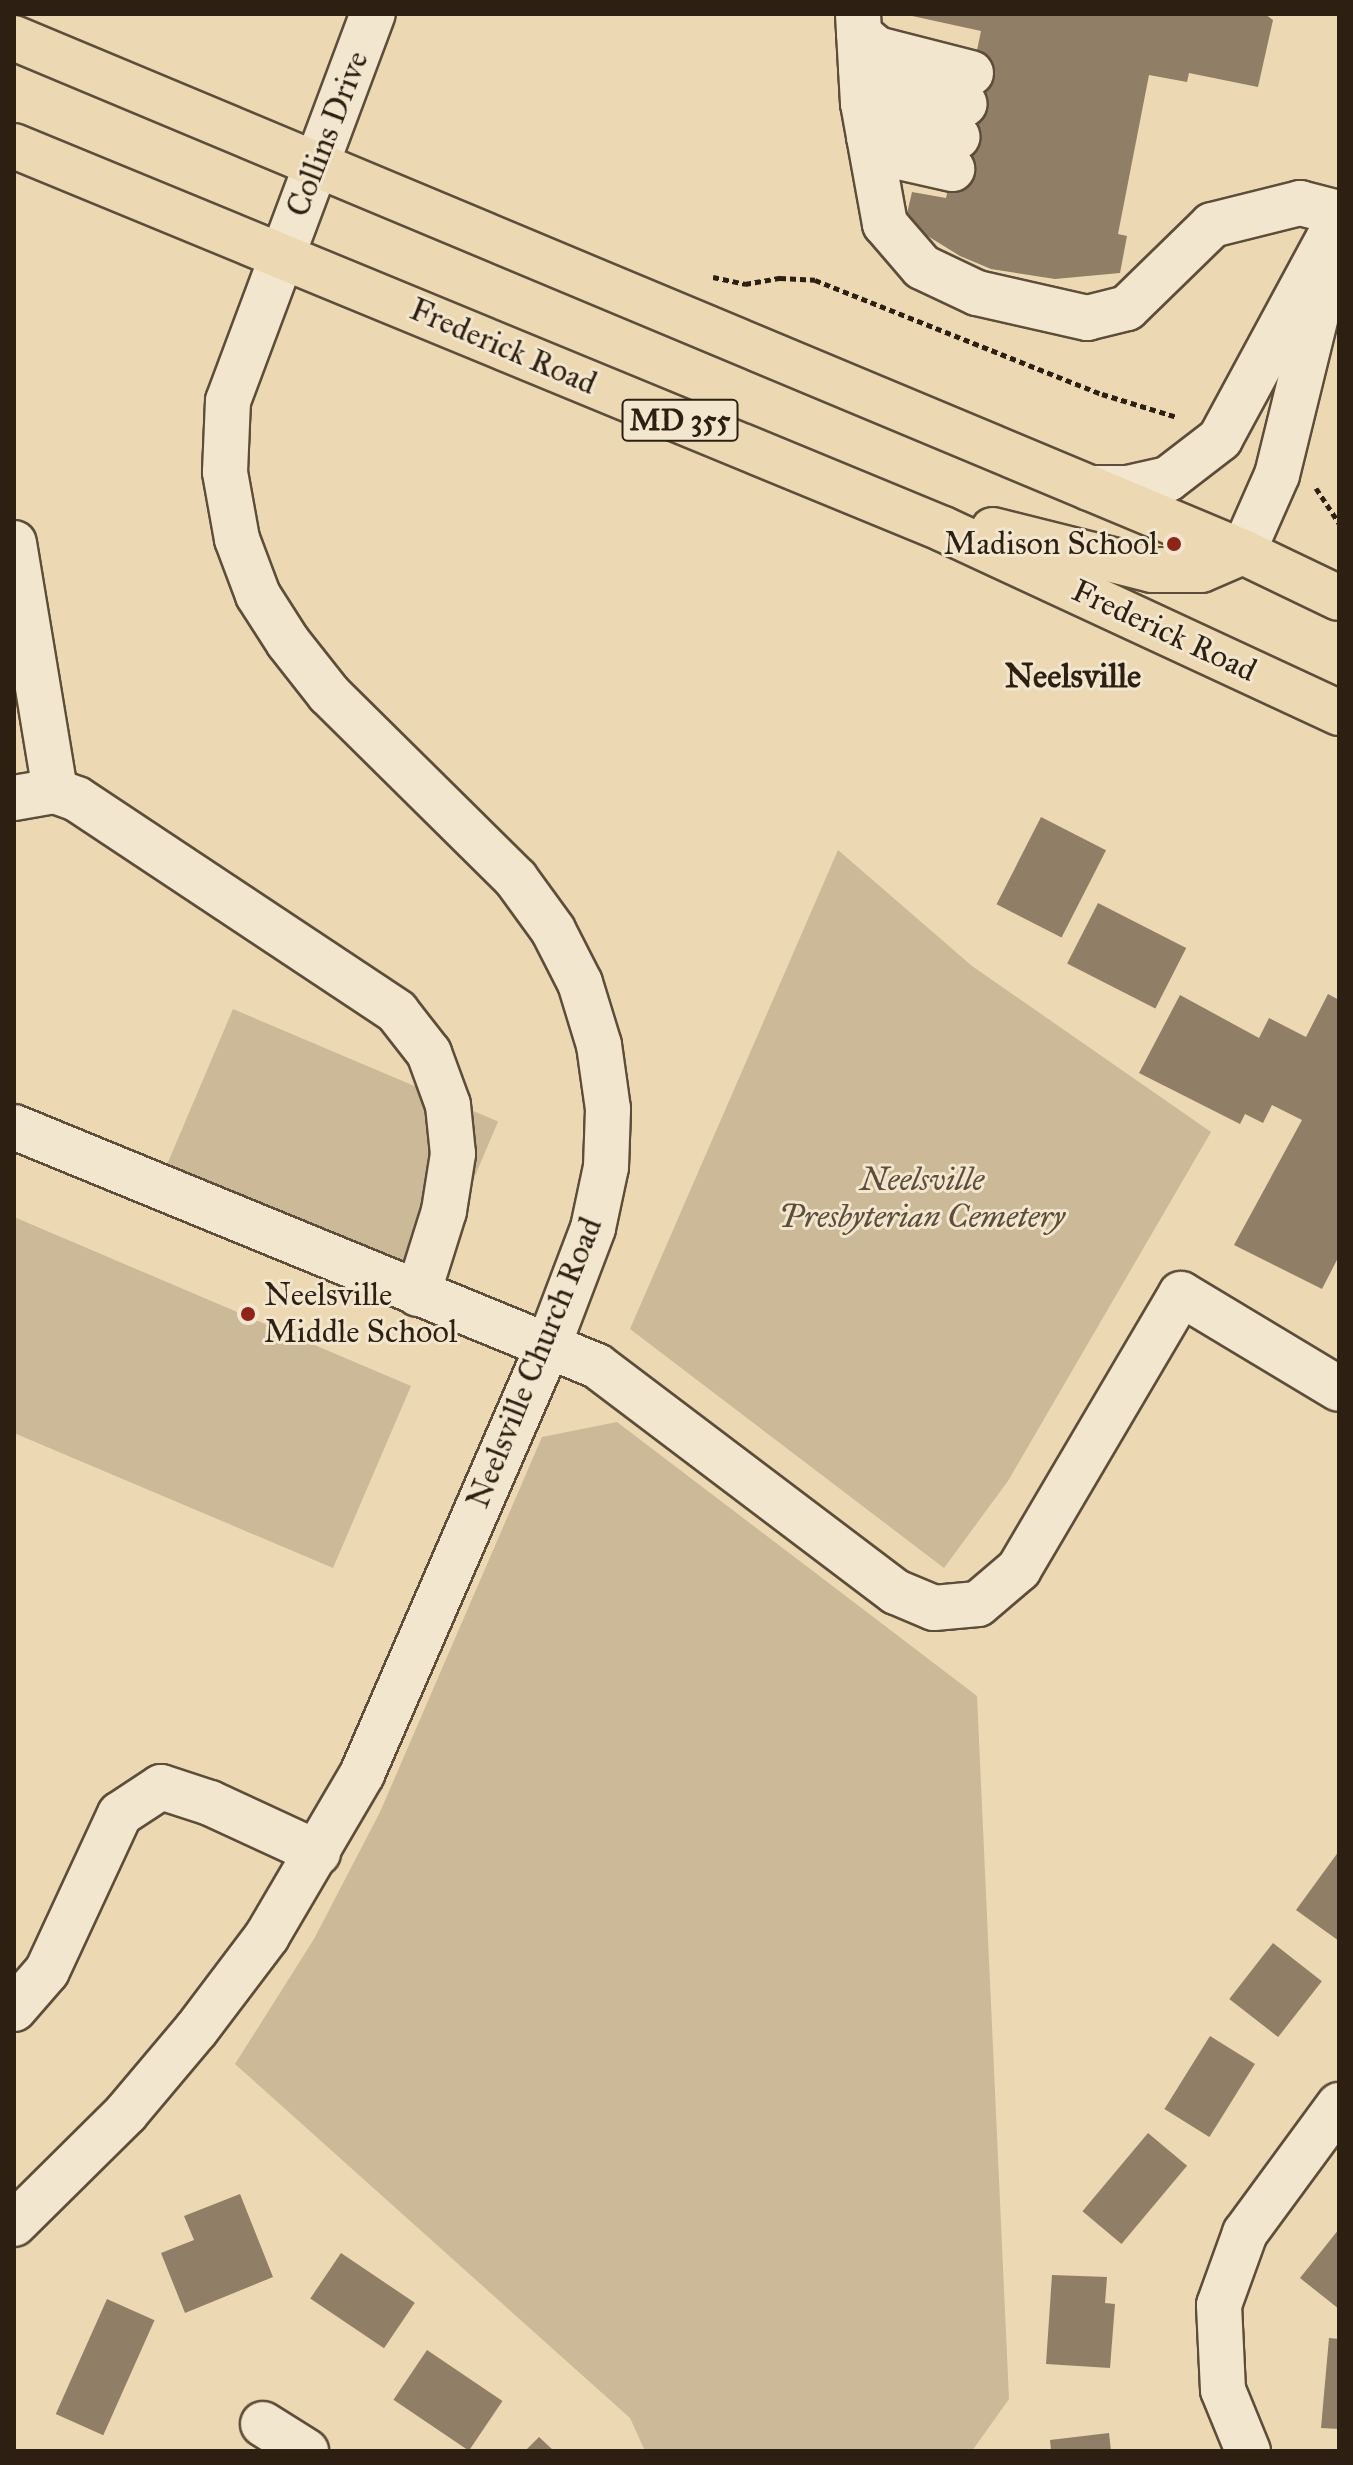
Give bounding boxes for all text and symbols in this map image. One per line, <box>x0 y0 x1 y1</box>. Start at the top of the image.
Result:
street label: Collins Drive <box>279 46 377 222</box>
street label: Frederick Road <box>404 290 602 404</box>
road number: MD 355 <box>620 394 740 446</box>
place label: Madison School <box>944 525 1158 563</box>
marker: Madison School <box>1165 535 1183 553</box>
street label: Frederick Road <box>1066 572 1262 690</box>
district label: Neelsville <box>1005 656 1141 696</box>
park label: Neelsville Presbyterian Cemetery <box>779 1162 1065 1237</box>
street label: Neelsville Church Road <box>459 1212 611 1514</box>
place label: Neelsville Middle School <box>264 1277 457 1352</box>
marker: Neelsville Middle School <box>239 1305 257 1323</box>

